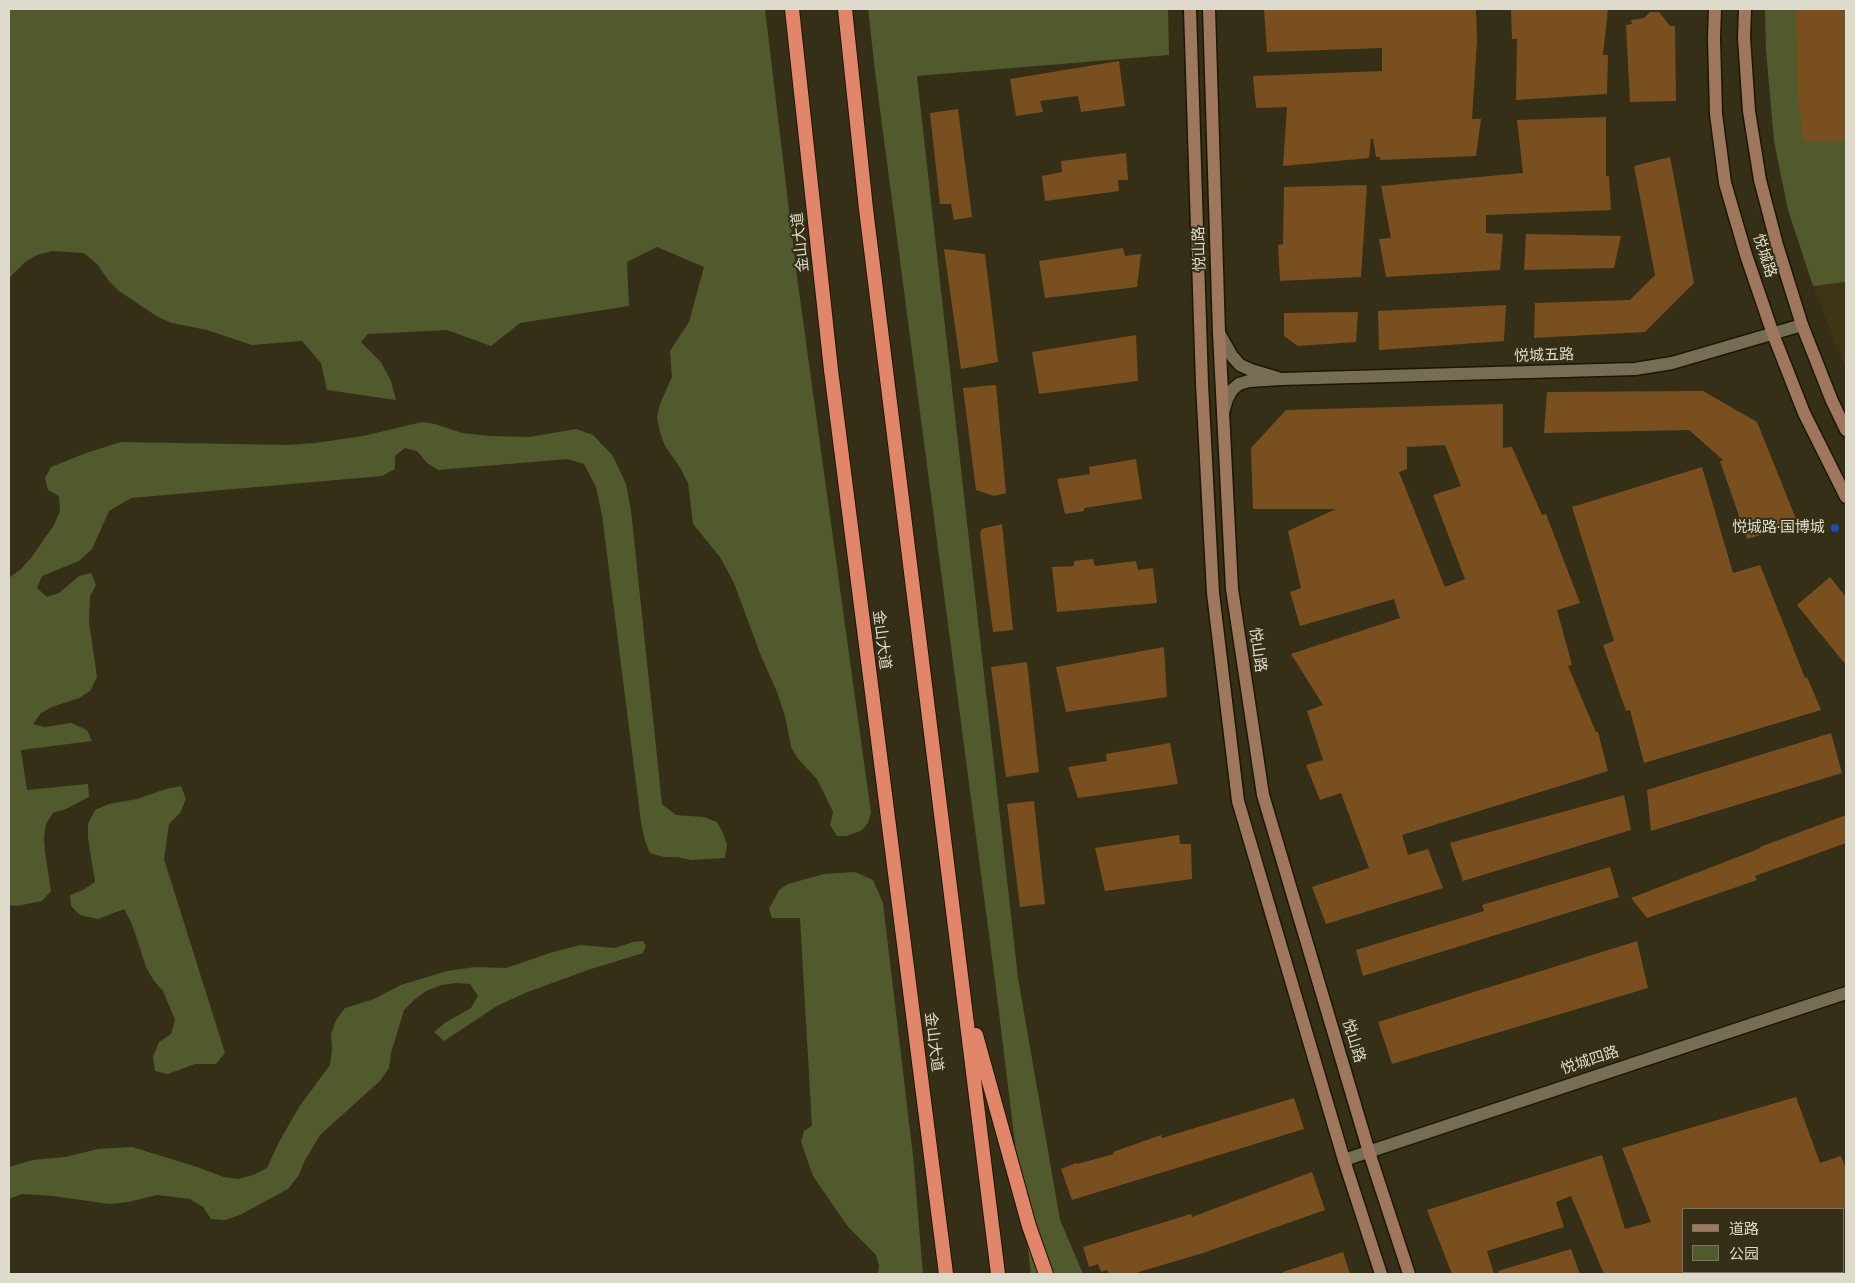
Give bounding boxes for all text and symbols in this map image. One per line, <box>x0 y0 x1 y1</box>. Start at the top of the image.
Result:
street label: 金山大道 <box>789 211 813 273</box>
street label: 悦山路 <box>1190 226 1210 272</box>
street label: 悦城路 <box>1748 232 1780 280</box>
street label: 悦城五路 <box>1514 346 1574 366</box>
place label: 悦城路·国博城 <box>1732 519 1825 537</box>
marker: 悦城路·国博城 <box>1829 522 1841 534</box>
street label: 金山大道 <box>868 609 894 671</box>
street label: 悦山路 <box>1245 626 1269 674</box>
street label: 金山大道 <box>920 1011 946 1073</box>
street label: 悦山路 <box>1338 1017 1368 1065</box>
street label: 悦城四路 <box>1559 1043 1621 1079</box>
legend <box>1682 1208 1845 1273</box>
text: 道路 <box>1729 1219 1759 1239</box>
text: 公园 <box>1729 1244 1759 1264</box>

